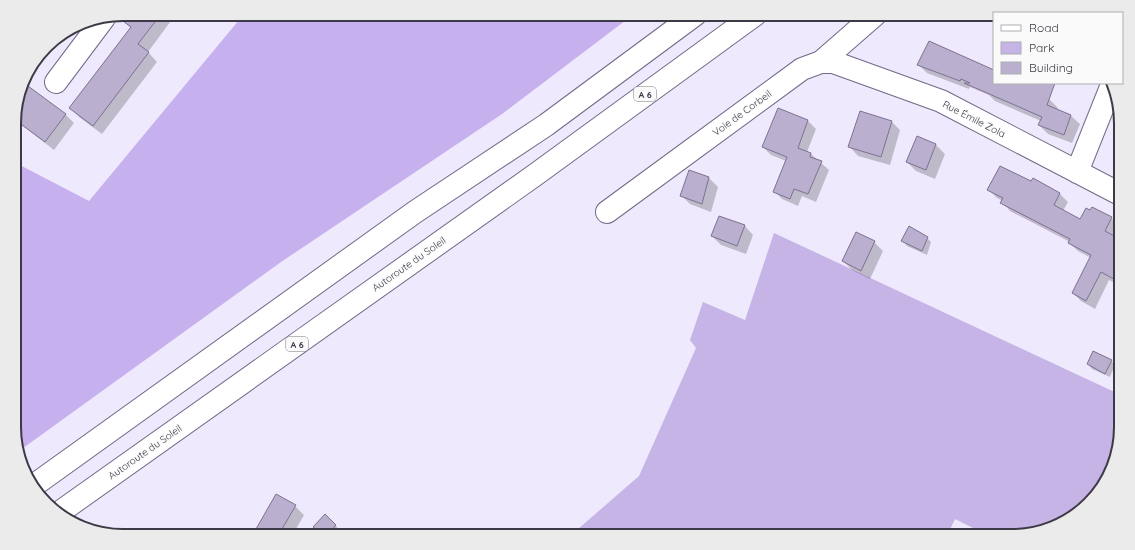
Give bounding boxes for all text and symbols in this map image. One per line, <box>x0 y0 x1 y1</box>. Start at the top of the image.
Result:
legend <box>993 12 1123 84</box>
text: Road <box>1029 20 1059 35</box>
text: Park <box>1029 40 1054 55</box>
text: Building <box>1029 60 1073 75</box>
road number: A 6 <box>634 87 656 101</box>
street label: Voie de Corbeil <box>710 87 774 139</box>
street label: Rue Émile Zola <box>940 98 1008 140</box>
street label: Autoroute du Soleil <box>370 234 448 294</box>
road number: A 6 <box>286 337 308 351</box>
street label: Autoroute du Soleil <box>106 422 184 482</box>

